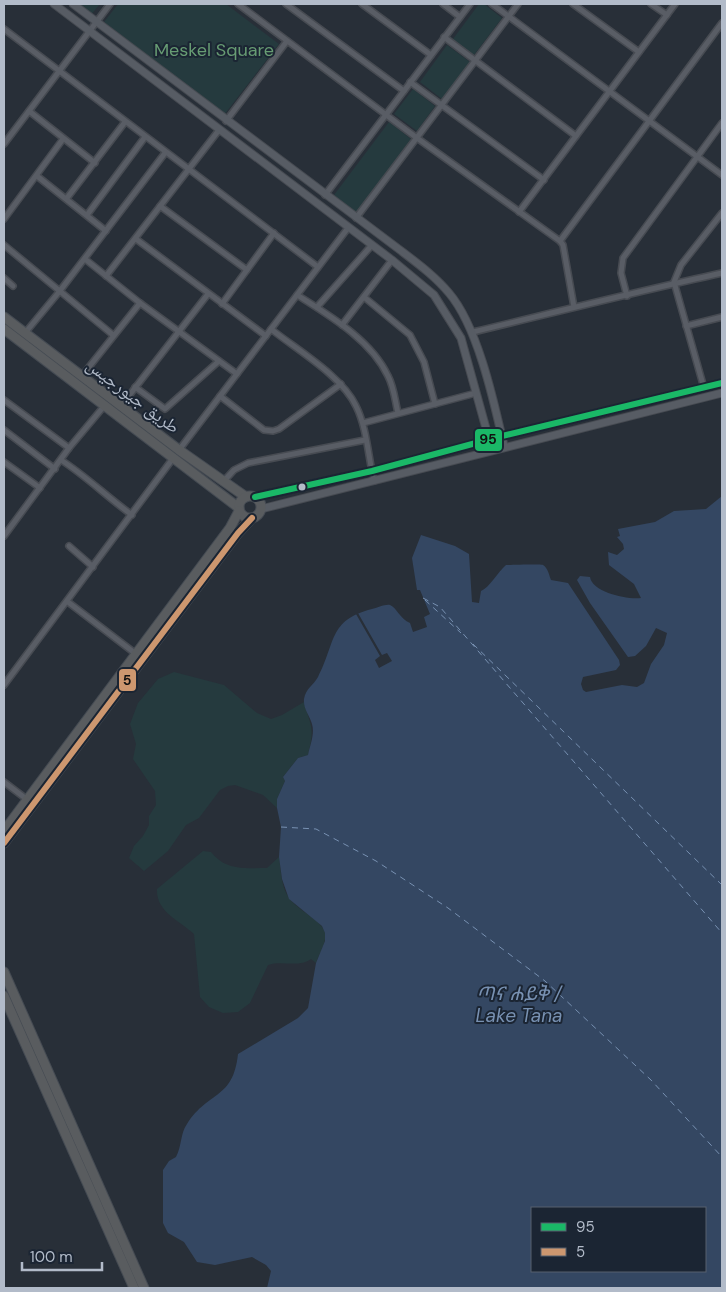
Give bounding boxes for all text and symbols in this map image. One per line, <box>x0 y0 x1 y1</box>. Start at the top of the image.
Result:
park label: Meskel Square <box>154 38 274 62</box>
street label: طريق جيورجيس <box>81 353 185 439</box>
line badge: 95 <box>474 428 503 452</box>
text: 95 <box>479 430 497 448</box>
unlabelled marker <box>297 482 307 492</box>
line badge: 5 <box>118 668 137 692</box>
text: 5 <box>123 671 131 689</box>
water label: ጣና ሐይቅ / Lake Tana <box>475 981 563 1028</box>
legend <box>531 1207 706 1272</box>
text: 95 <box>576 1217 595 1237</box>
scale bar <box>22 1240 102 1272</box>
text: 5 <box>576 1242 585 1262</box>
text: 100 m <box>30 1247 73 1267</box>

